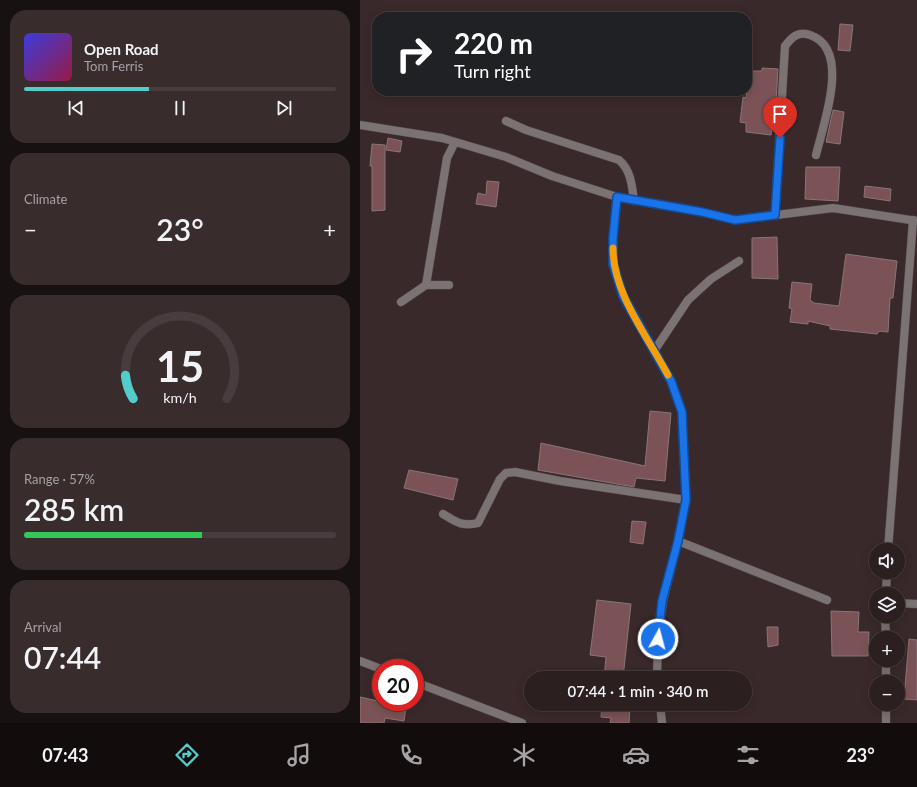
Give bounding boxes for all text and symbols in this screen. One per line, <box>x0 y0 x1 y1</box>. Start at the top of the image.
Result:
text: 220 m <box>454 26 533 60</box>
icon: right <box>388 28 440 80</box>
text: Open Road <box>84 40 159 58</box>
text: Tom Ferris <box>84 58 143 74</box>
text: Turn right <box>454 60 531 82</box>
icon: previous <box>65 97 87 119</box>
icon: pause <box>169 97 191 119</box>
icon: next <box>273 97 295 119</box>
pin <box>763 97 797 138</box>
icon: arrive <box>769 103 791 125</box>
text: Climate <box>24 191 67 207</box>
text: 23° <box>156 211 204 247</box>
text: − <box>24 216 37 243</box>
text: + <box>323 216 336 243</box>
text: 15 <box>156 341 204 391</box>
text: km/h <box>163 389 197 406</box>
text: Range · 57% <box>24 471 95 487</box>
text: 285 km <box>24 491 124 527</box>
map controls <box>869 543 905 711</box>
button: sound <box>869 543 905 579</box>
button: layers <box>869 587 905 623</box>
position arrow <box>637 618 679 660</box>
text: Arrival <box>24 619 61 635</box>
button: + <box>869 631 905 667</box>
text: 07:44 <box>24 639 101 675</box>
speed limit sign: 20 <box>372 659 424 711</box>
button: − <box>869 675 905 711</box>
text: 07:44 · 1 min · 340 m <box>568 682 708 700</box>
icon: directions <box>173 741 201 769</box>
icon: music <box>285 741 313 769</box>
icon: phone <box>397 741 425 769</box>
icon: climate <box>510 741 538 769</box>
icon: car <box>622 741 650 769</box>
icon: filters <box>734 741 762 769</box>
text: 07:43 <box>42 744 89 766</box>
text: 23° <box>846 744 875 766</box>

